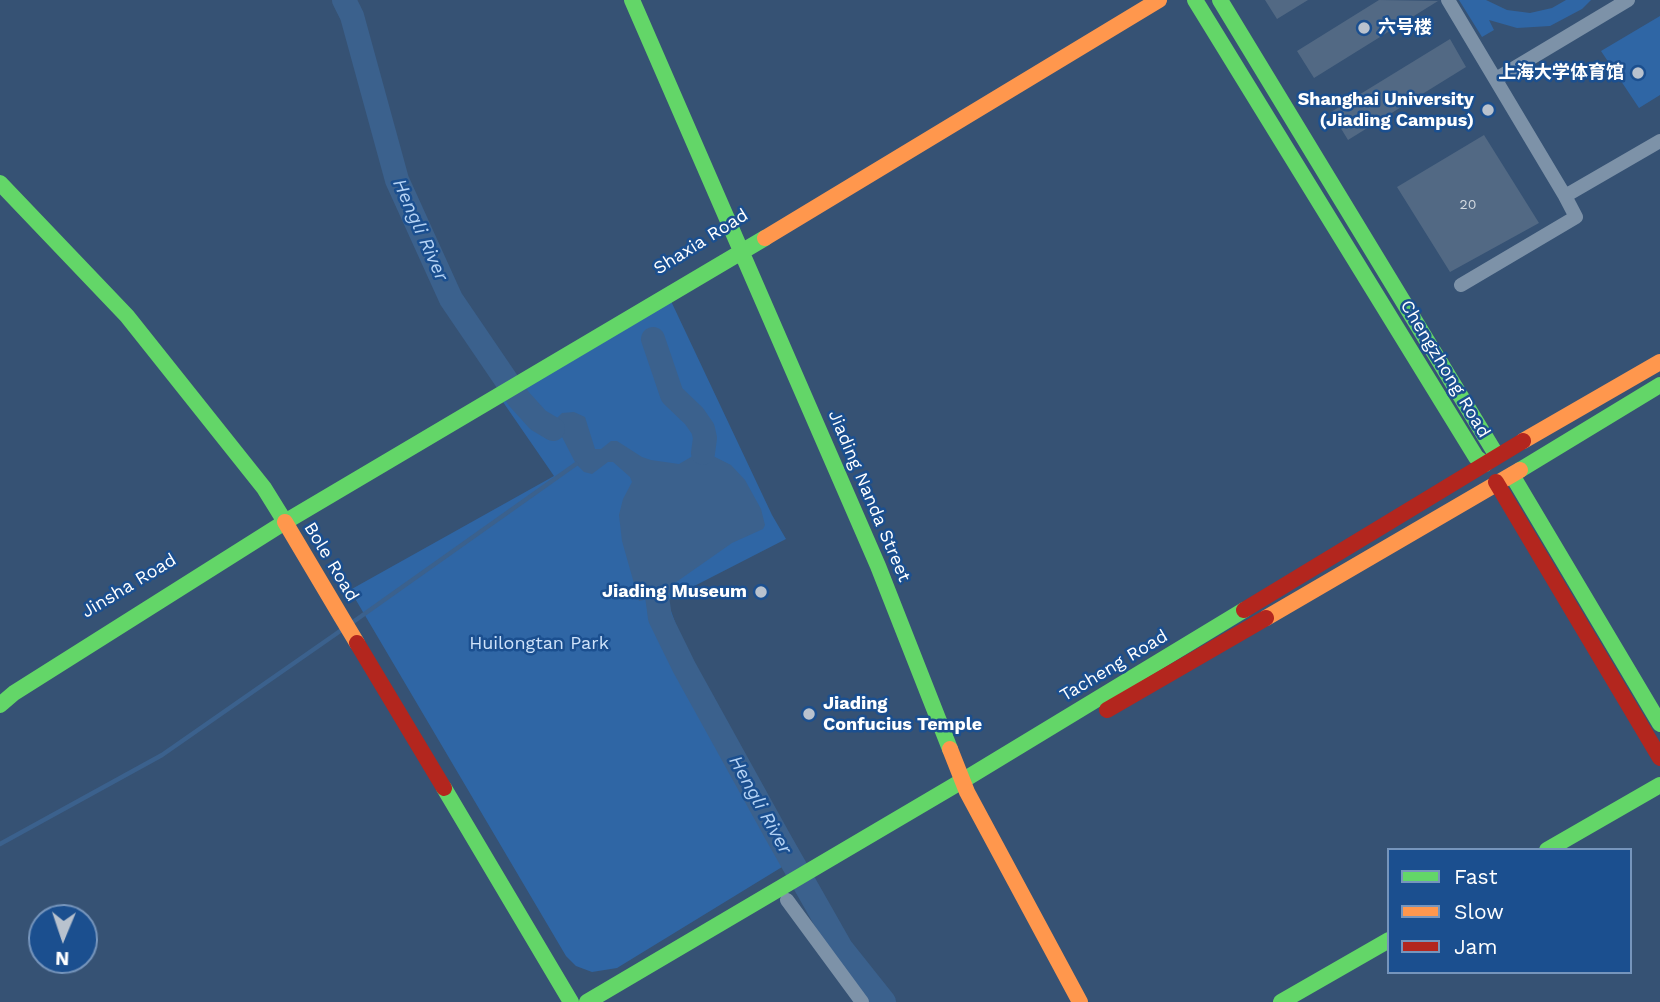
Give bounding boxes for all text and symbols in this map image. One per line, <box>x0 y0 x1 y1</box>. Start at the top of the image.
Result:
place label: 六号楼 <box>1378 17 1432 39</box>
marker: 六号楼 <box>1356 20 1372 36</box>
place label: 上海大学体育馆 <box>1498 62 1624 84</box>
marker: 上海大学体育馆 <box>1630 65 1646 81</box>
place label: Shanghai University (Jiading Campus) <box>1298 89 1474 132</box>
marker: Shanghai University (Jiading Campus) <box>1480 102 1496 118</box>
water label: Hengli River <box>387 175 453 285</box>
house number: 20 <box>1460 197 1476 213</box>
street label: Shaxia Road <box>650 204 752 280</box>
street label: Chengzhong Road <box>1395 296 1495 442</box>
street label: Jiading Nanda Street <box>823 407 915 585</box>
street label: Bole Road <box>299 518 363 606</box>
street label: Jinsha Road <box>78 549 180 623</box>
place label: Jiading Museum <box>602 581 747 603</box>
marker: Jiading Museum <box>753 584 769 600</box>
street label: Tacheng Road <box>1056 625 1172 707</box>
park label: Huilongtan Park <box>469 633 609 655</box>
place label: Jiading Confucius Temple <box>823 693 982 736</box>
marker: Jiading Confucius Temple <box>801 706 817 722</box>
water label: Hengli River <box>724 752 796 858</box>
legend <box>1387 848 1632 974</box>
text: Fast <box>1454 864 1498 889</box>
text: Slow <box>1454 899 1504 924</box>
north arrow <box>28 904 98 974</box>
text: Jam <box>1454 934 1497 959</box>
text: N <box>55 947 70 970</box>

